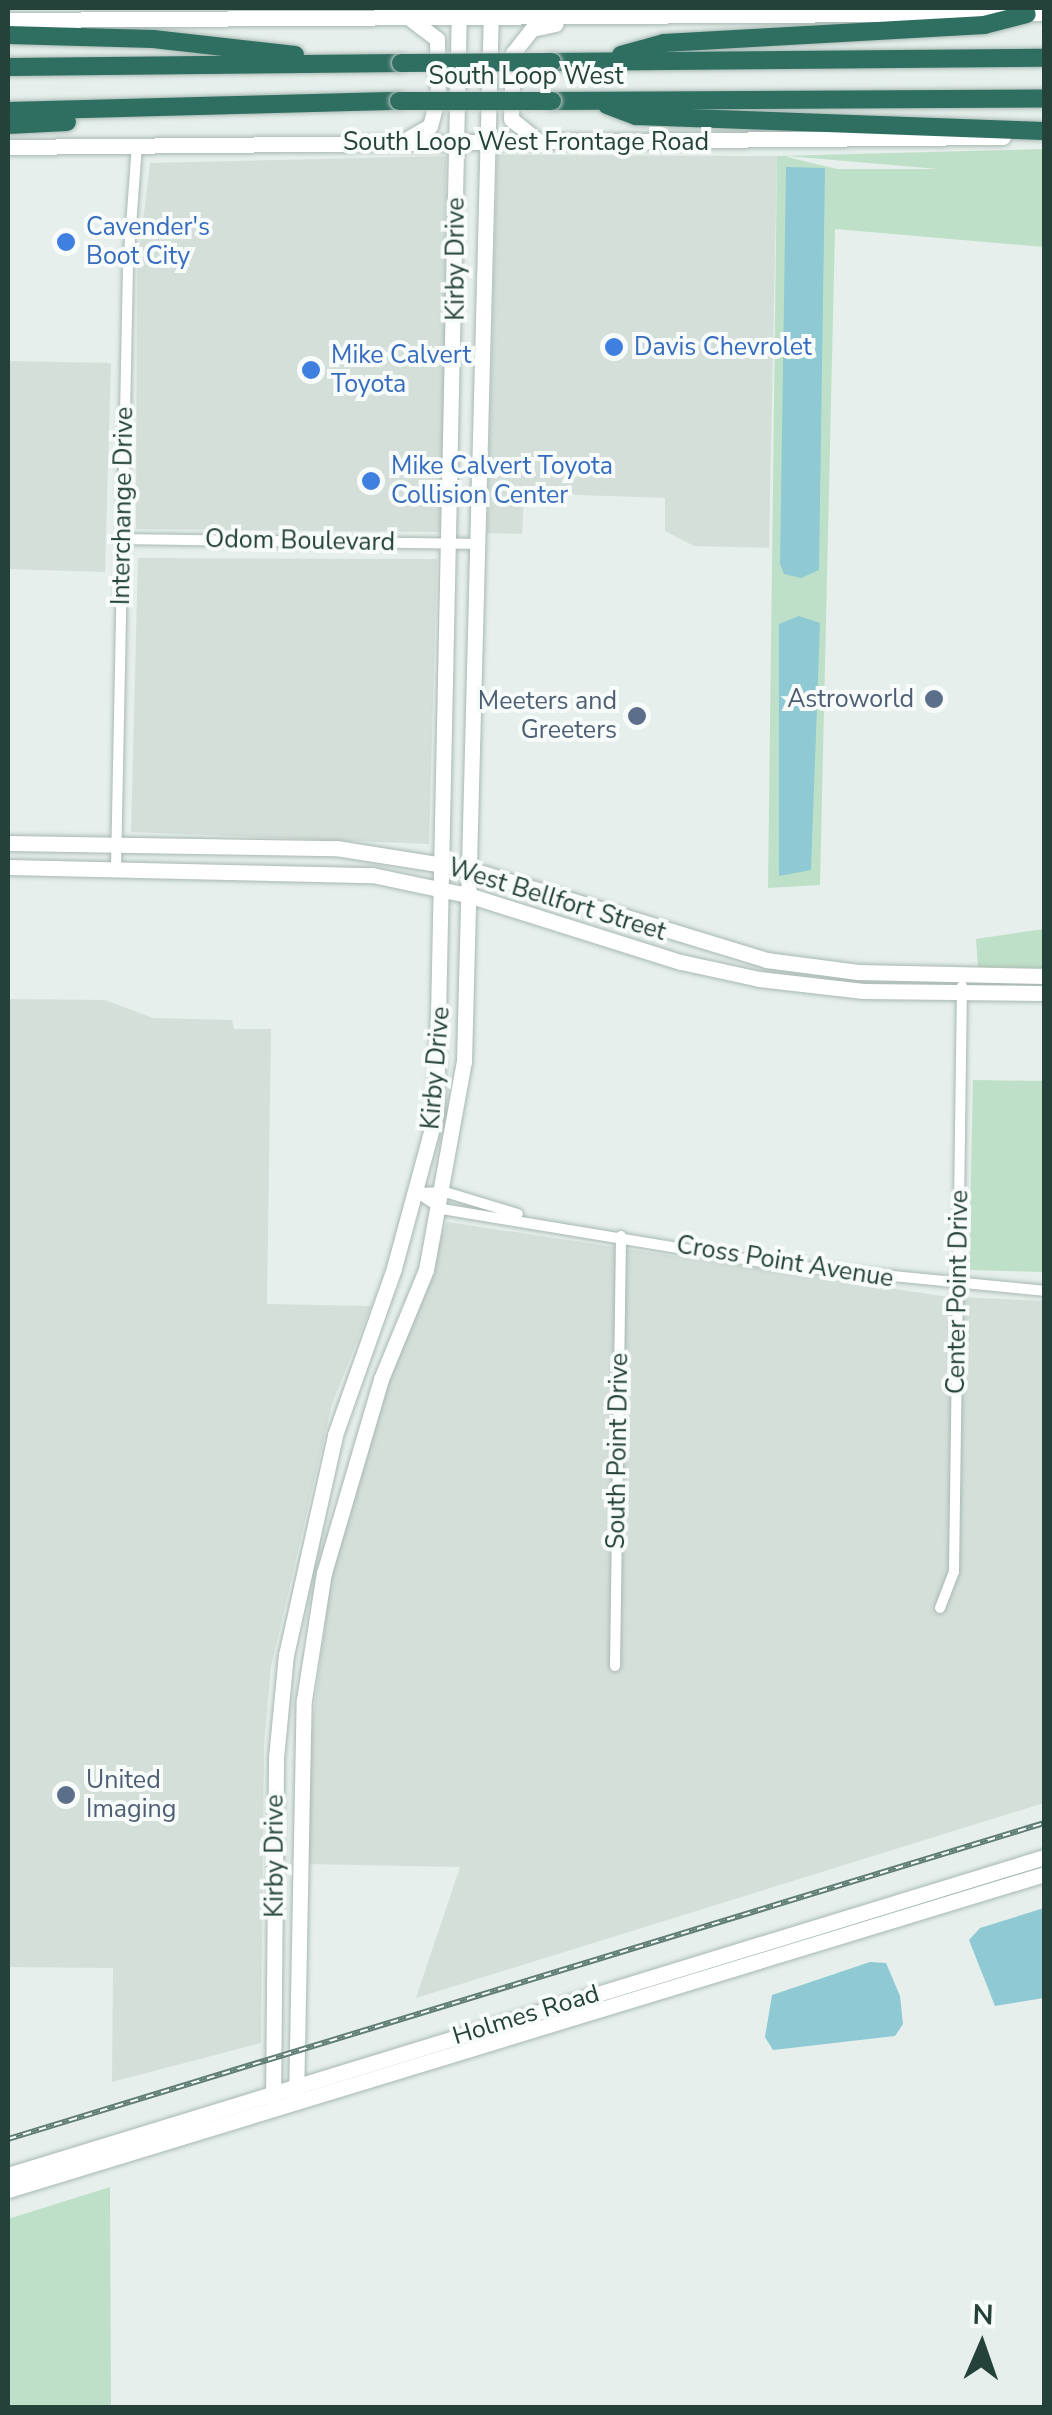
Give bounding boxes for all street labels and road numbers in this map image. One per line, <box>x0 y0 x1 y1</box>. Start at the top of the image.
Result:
street label: South Loop West <box>429 61 623 91</box>
street label: South Loop West Frontage Road <box>343 127 709 157</box>
street label: Kirby Drive <box>441 197 471 321</box>
street label: Interchange Drive <box>106 407 140 605</box>
street label: Odom Boulevard <box>205 524 395 558</box>
street label: West Bellfort Street <box>444 853 670 947</box>
street label: Kirby Drive <box>416 1005 456 1131</box>
street label: Center Point Drive <box>941 1190 975 1394</box>
street label: Cross Point Avenue <box>674 1230 896 1294</box>
street label: South Point Drive <box>601 1353 635 1549</box>
street label: Kirby Drive <box>260 1794 290 1918</box>
street label: Holmes Road <box>449 1978 603 2052</box>

